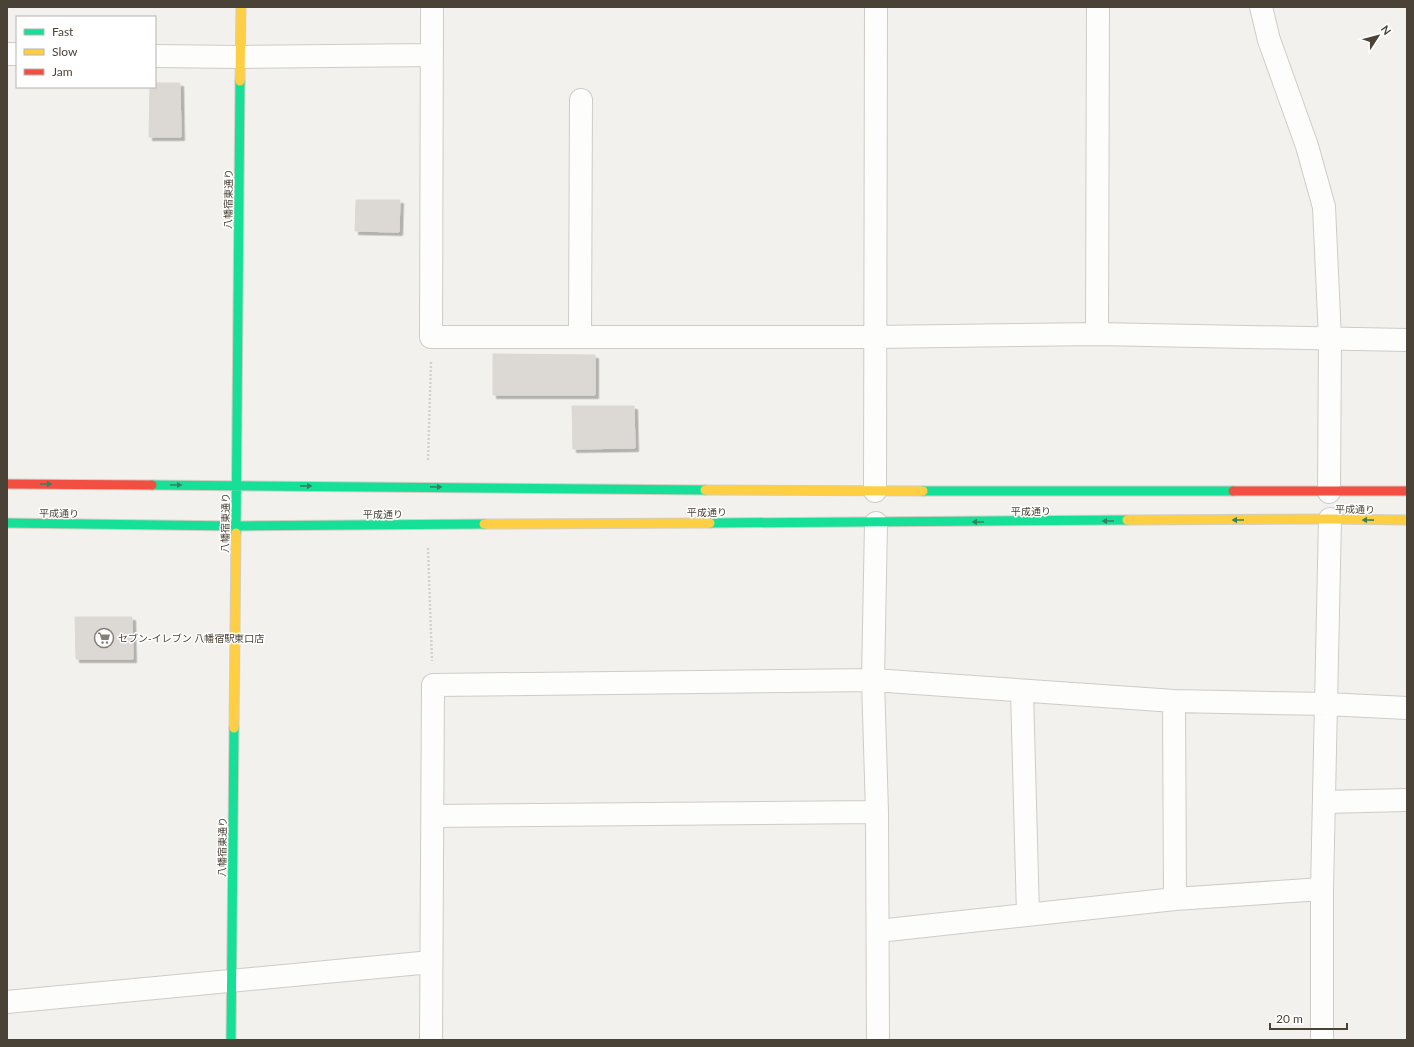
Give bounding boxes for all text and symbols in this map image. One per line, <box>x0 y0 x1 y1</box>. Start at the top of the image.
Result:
legend <box>16 16 156 88</box>
north arrow <box>1358 16 1398 56</box>
text: N <box>1379 23 1394 37</box>
text: Fast <box>52 24 74 39</box>
text: Slow <box>52 44 78 59</box>
text: Jam <box>52 64 73 79</box>
street label: 八幡宿東通り <box>221 169 235 229</box>
one-way arrow <box>40 481 53 487</box>
one-way arrow <box>170 482 183 488</box>
one-way arrow <box>300 483 313 489</box>
one-way arrow <box>430 484 443 490</box>
street label: 八幡宿東通り <box>218 493 232 553</box>
street label: 平成通り <box>1335 503 1375 515</box>
street label: 平成通り <box>1011 505 1051 517</box>
street label: 平成通り <box>687 506 727 518</box>
street label: 平成通り <box>39 507 79 519</box>
street label: 平成通り <box>363 508 403 520</box>
one-way arrow <box>1231 517 1244 523</box>
one-way arrow <box>1361 517 1374 523</box>
one-way arrow <box>1101 518 1114 524</box>
one-way arrow <box>971 519 984 525</box>
supermarket icon: セブン-イレブン 八幡宿駅東口店 <box>93 627 115 649</box>
place label: セブン-イレブン 八幡宿駅東口店 <box>118 632 264 644</box>
street label: 八幡宿東通り <box>215 817 229 877</box>
scale bar <box>1270 1005 1347 1031</box>
text: 20 m <box>1276 1011 1303 1026</box>

